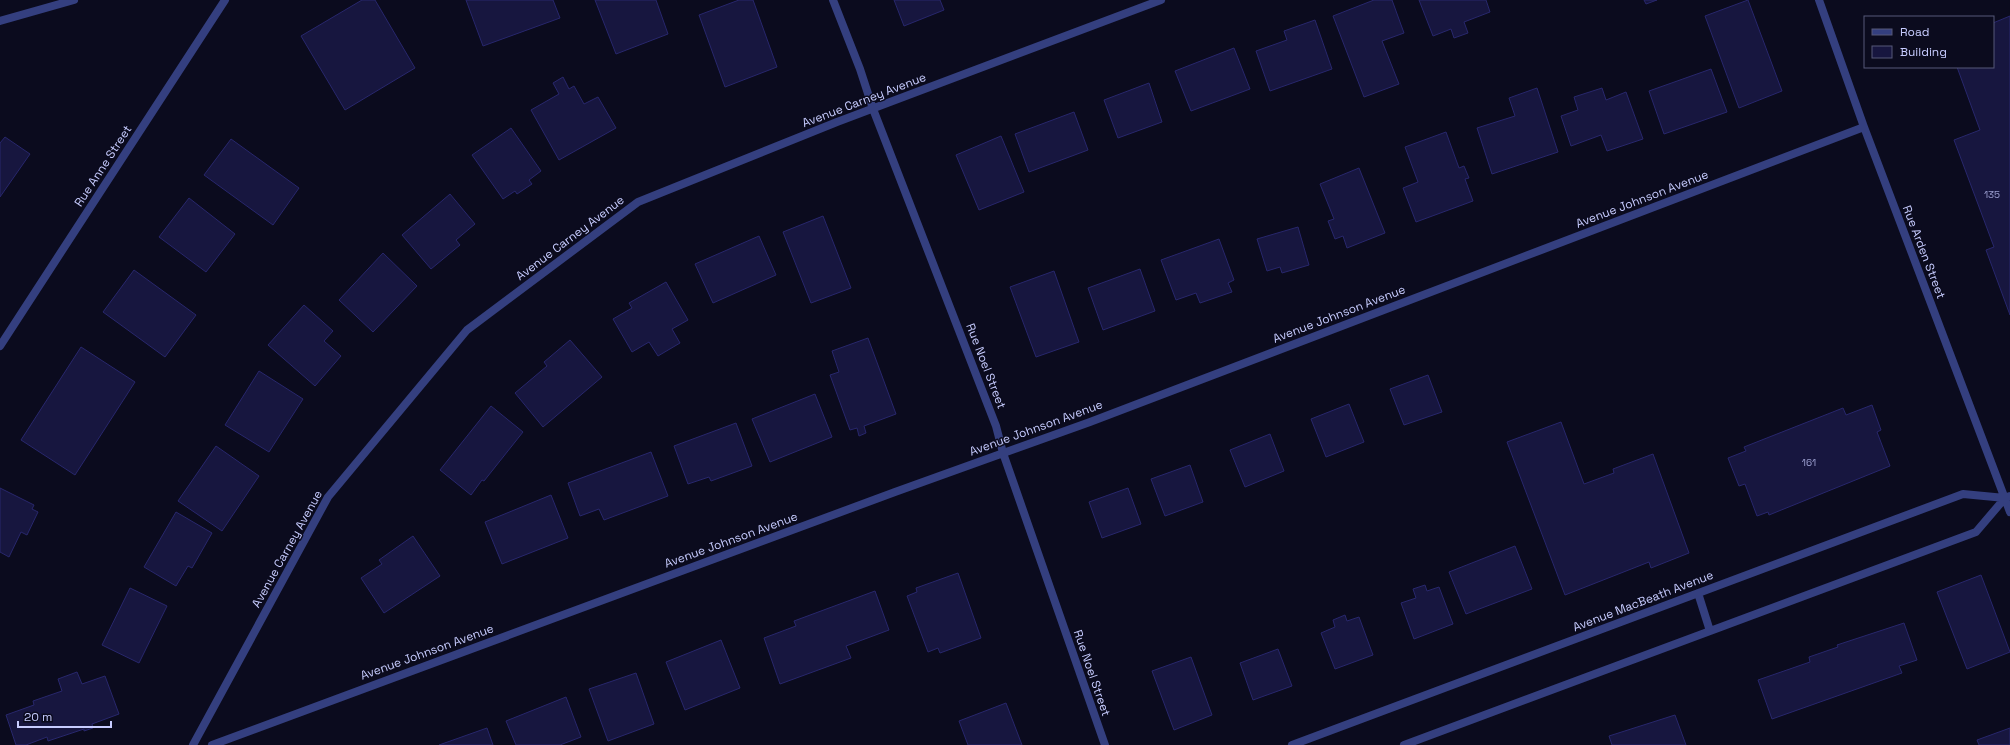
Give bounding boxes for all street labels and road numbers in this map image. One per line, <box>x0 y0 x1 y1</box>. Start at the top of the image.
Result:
street label: Avenue Carney Avenue <box>800 69 928 131</box>
street label: Rue Anne Street <box>71 122 135 210</box>
street label: Avenue Johnson Avenue <box>1573 166 1711 232</box>
street label: Avenue Carney Avenue <box>513 192 627 284</box>
street label: Rue Arden Street <box>1899 203 1949 301</box>
street label: Avenue Johnson Avenue <box>1270 281 1408 347</box>
street label: Rue Noel Street <box>962 321 1010 411</box>
street label: Avenue Johnson Avenue <box>967 396 1105 460</box>
street label: Avenue Carney Avenue <box>248 488 326 610</box>
street label: Avenue Johnson Avenue <box>662 508 800 572</box>
street label: Avenue MacBeath Avenue <box>1570 567 1716 635</box>
street label: Avenue Johnson Avenue <box>358 620 496 684</box>
street label: Rue Noel Street <box>1070 628 1114 718</box>

